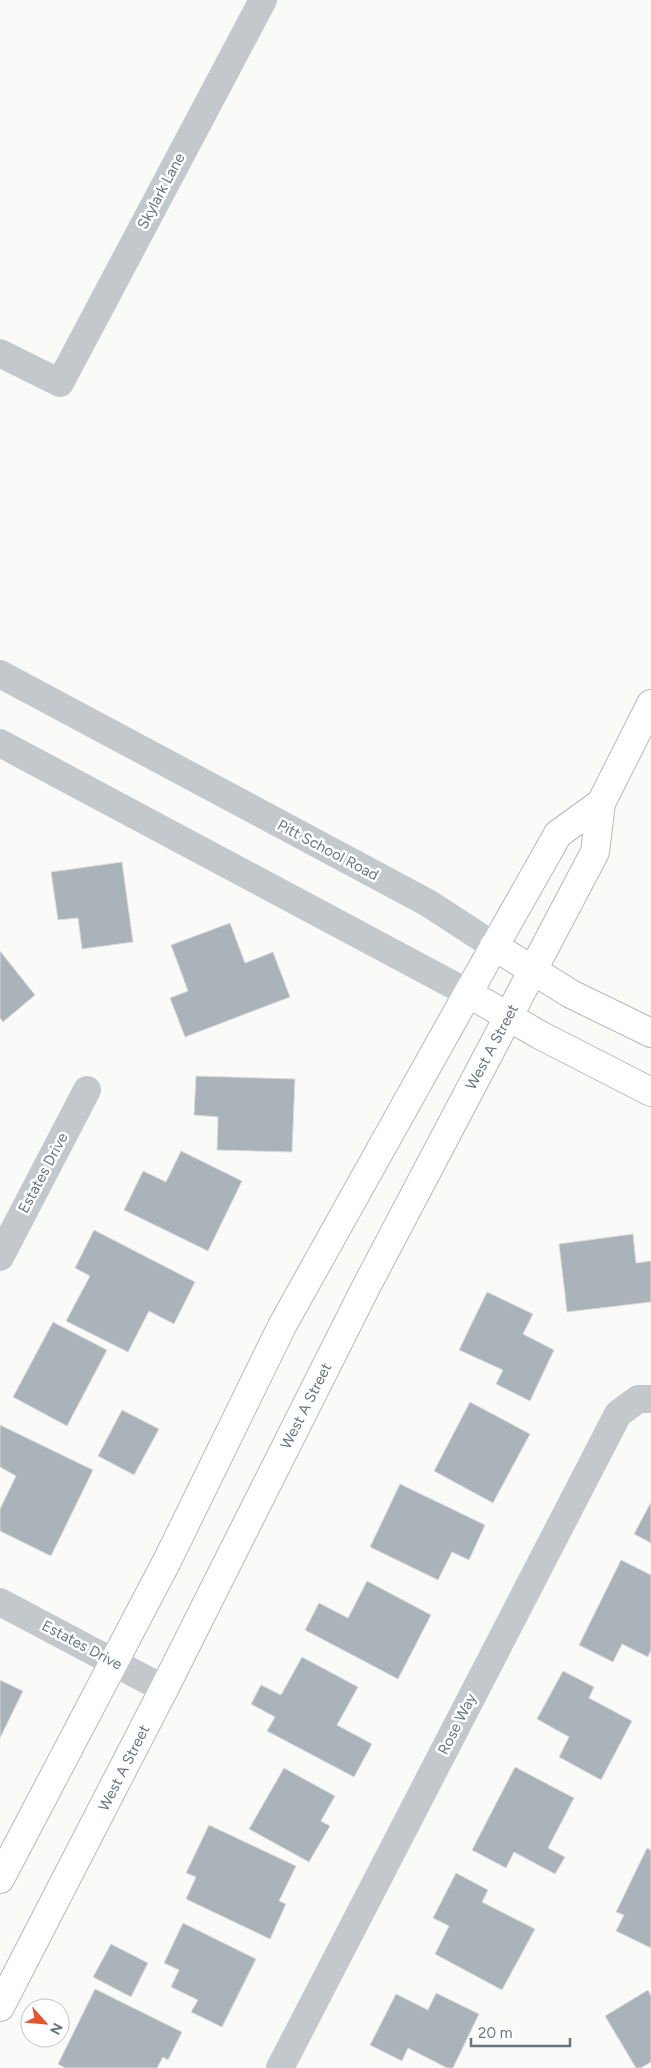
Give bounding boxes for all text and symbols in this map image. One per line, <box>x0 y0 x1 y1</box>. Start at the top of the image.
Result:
street label: Skylark Lane <box>133 150 189 232</box>
street label: Pitt School Road <box>274 816 382 884</box>
street label: West A Street <box>462 1001 522 1093</box>
street label: Estates Drive <box>14 1130 72 1216</box>
street label: West A Street <box>277 1360 336 1452</box>
street label: Estates Drive <box>39 1616 125 1674</box>
street label: Rose Way <box>434 1690 480 1758</box>
street label: West A Street <box>95 1722 154 1814</box>
north arrow <box>20 1998 70 2048</box>
scale bar <box>471 2016 570 2048</box>
text: N <box>46 2020 66 2037</box>
text: 20 m <box>478 2024 512 2042</box>

